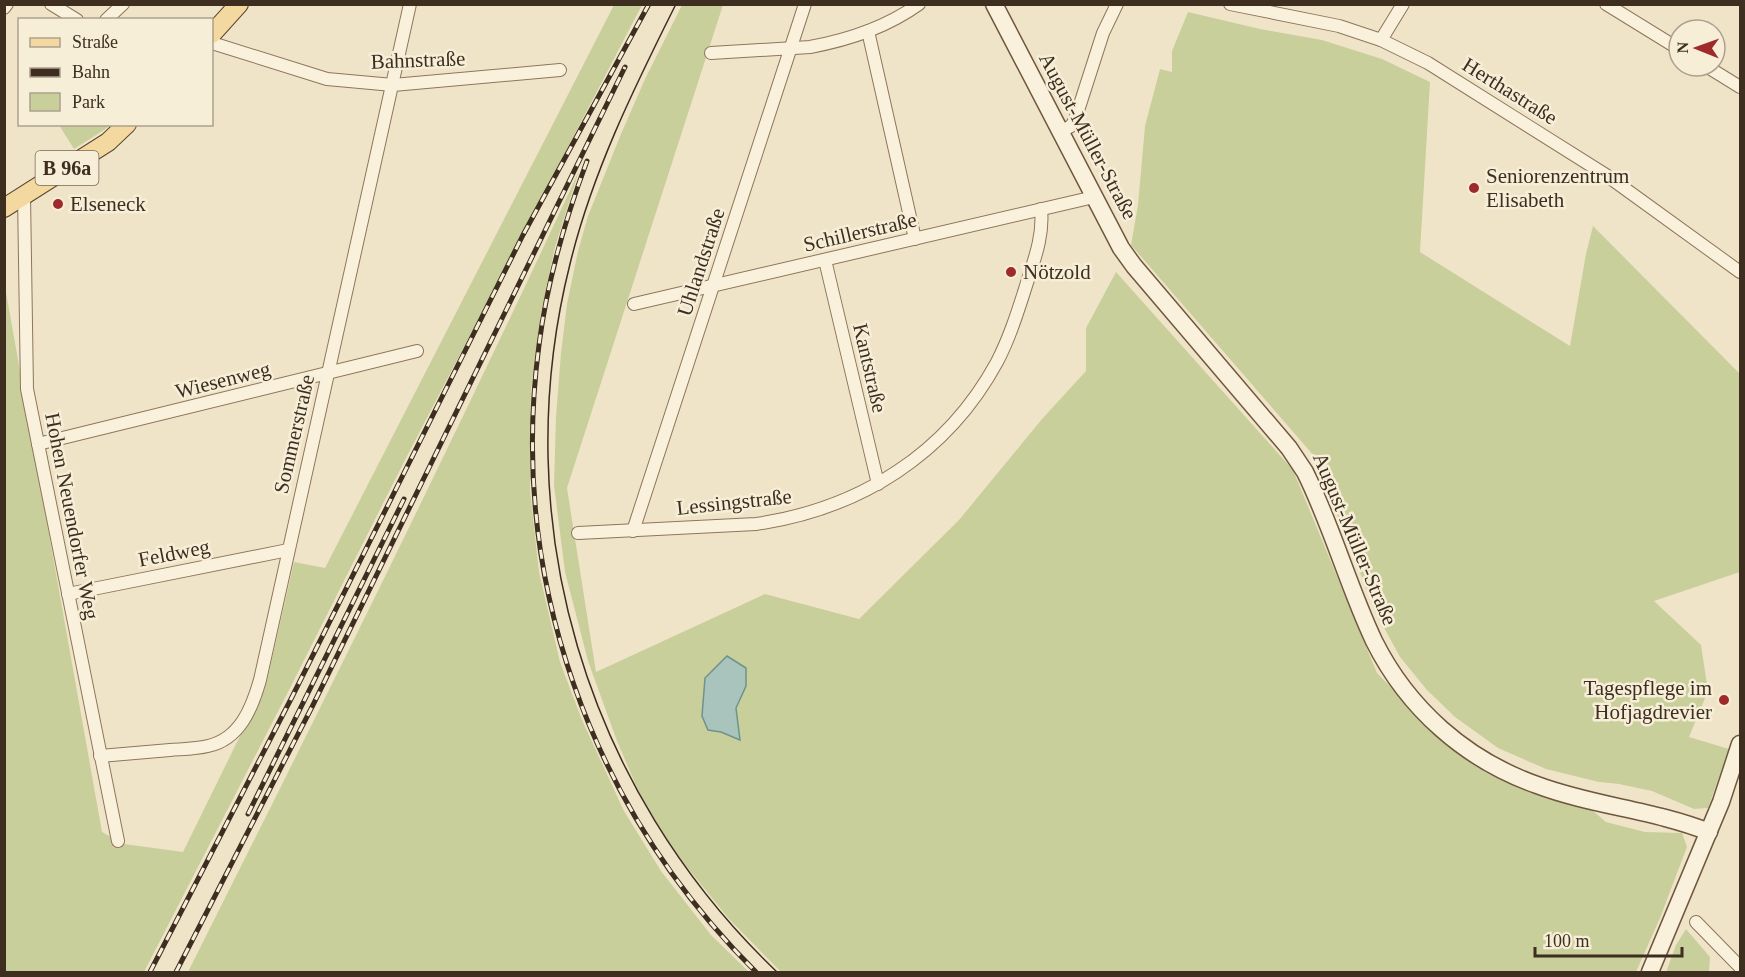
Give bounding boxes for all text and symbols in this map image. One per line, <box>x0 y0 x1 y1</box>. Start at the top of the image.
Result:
legend <box>18 18 213 126</box>
north arrow <box>1667 18 1727 78</box>
text: Straße <box>72 32 118 52</box>
text: N <box>1674 41 1691 54</box>
street label: Bahnstraße <box>370 46 466 74</box>
street label: August-Müller-Straße <box>1034 49 1142 223</box>
street label: Herthastraße <box>1458 52 1562 130</box>
text: Bahn <box>72 62 110 82</box>
text: Park <box>72 92 105 112</box>
road number: B 96a <box>36 151 98 185</box>
place label: Seniorenzentrum Elisabeth <box>1486 164 1629 212</box>
marker: Seniorenzentrum Elisabeth <box>1467 181 1481 195</box>
place label: Elseneck <box>70 192 146 216</box>
marker: Elseneck <box>51 197 65 211</box>
street label: Uhlandstraße <box>672 205 730 319</box>
street label: Schillerstraße <box>801 207 919 257</box>
place label: Nötzold <box>1023 260 1091 284</box>
marker: Nötzold <box>1004 265 1018 279</box>
street label: Kantstraße <box>848 321 892 415</box>
street label: Wiesenweg <box>173 356 273 403</box>
street label: Sommerstraße <box>269 372 319 496</box>
street label: Hohen Neuendorfer Weg <box>40 411 104 622</box>
street label: August-Müller-Straße <box>1308 449 1402 629</box>
street label: Lessingstraße <box>675 484 793 520</box>
street label: Feldweg <box>136 534 212 572</box>
place label: Tagespflege im Hofjagdrevier <box>1583 676 1712 724</box>
marker: Tagespflege im Hofjagdrevier <box>1717 693 1731 707</box>
scale bar <box>1535 920 1682 958</box>
text: 100 m <box>1544 931 1590 951</box>

